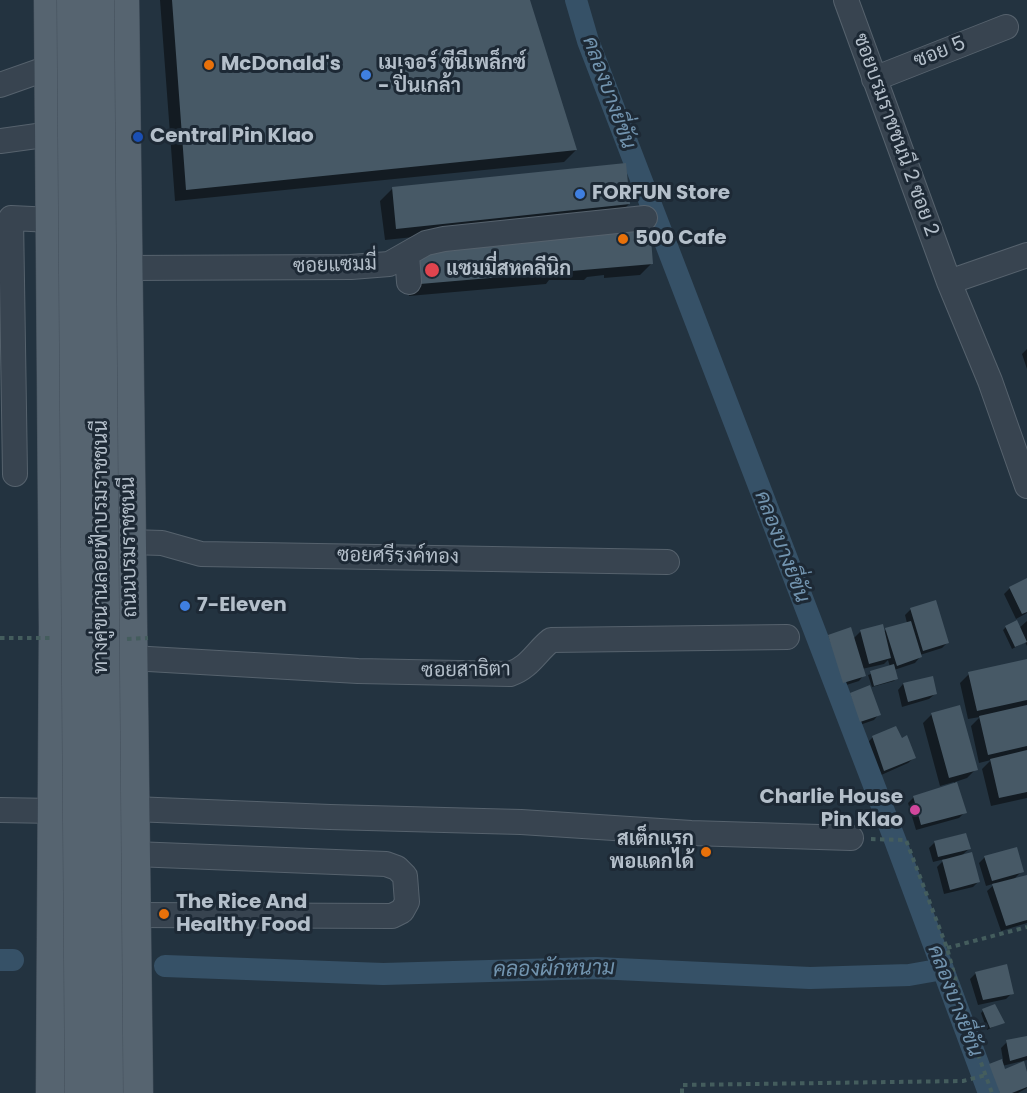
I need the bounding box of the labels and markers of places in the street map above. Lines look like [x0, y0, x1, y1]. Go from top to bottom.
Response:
place label: เมเจอร์ ซีนีเพล็กซ์ - ปิ่นเกล้า [378, 52, 526, 99]
place label: McDonald's [221, 53, 341, 77]
marker: McDonald's [202, 58, 216, 72]
marker: เมเจอร์ ซีนีเพล็กซ์ - ปิ่นเกล้า [359, 68, 373, 82]
place label: Central Pin Klao [150, 125, 314, 149]
marker: Central Pin Klao [131, 130, 145, 144]
place label: FORFUN Store [592, 182, 730, 206]
marker: FORFUN Store [573, 187, 587, 201]
place label: 500 Cafe [635, 227, 727, 251]
marker: 500 Cafe [616, 232, 630, 246]
place label: แซมมี่สหคลีนิก [446, 258, 571, 282]
marker: แซมมี่สหคลีนิก [423, 261, 441, 279]
place label: 7-Eleven [197, 594, 287, 618]
marker: 7-Eleven [178, 599, 192, 613]
place label: Charlie House Pin Klao [759, 786, 903, 833]
marker: Charlie House Pin Klao [908, 803, 922, 817]
place label: สเต็กแรก พอแดกได้ [609, 828, 694, 875]
marker: สเต็กแรก พอแดกได้ [699, 845, 713, 859]
place label: The Rice And Healthy Food [176, 891, 311, 938]
marker: The Rice And Healthy Food [157, 907, 171, 921]

